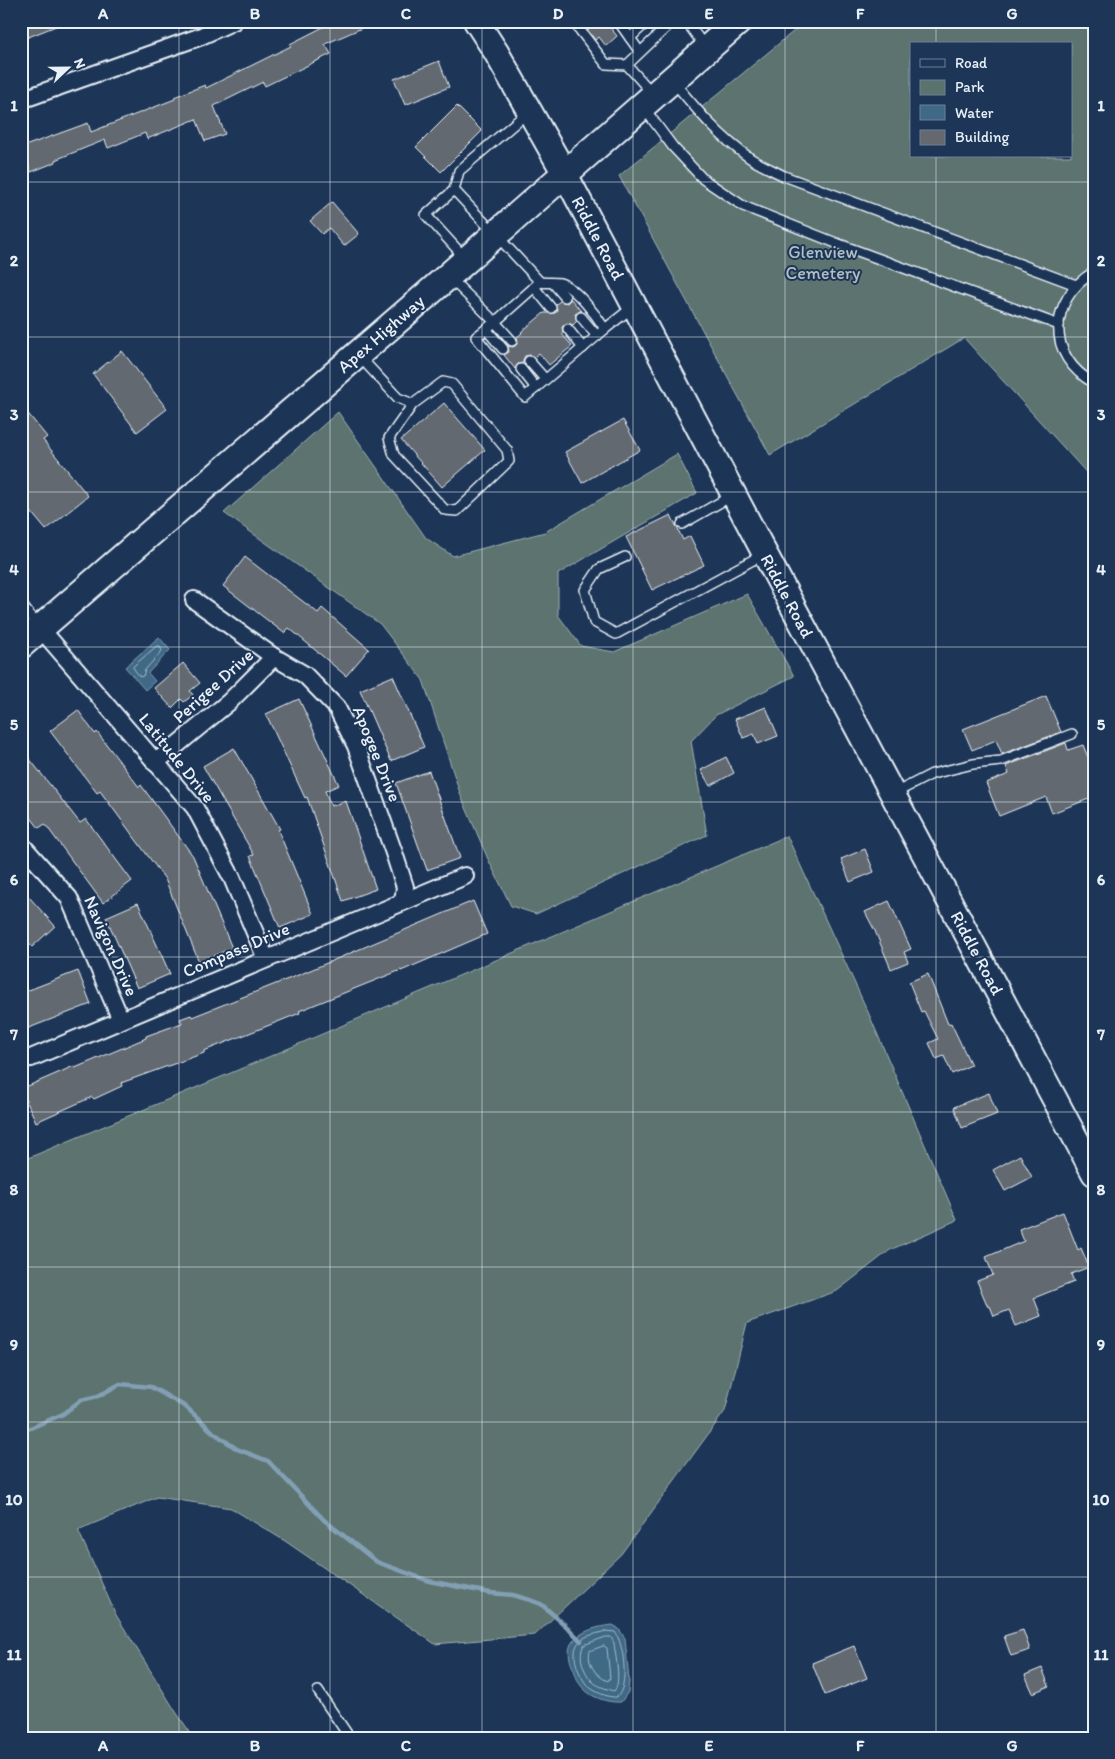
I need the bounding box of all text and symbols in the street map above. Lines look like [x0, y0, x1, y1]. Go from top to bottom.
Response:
text: A [97, 4, 109, 23]
text: B [250, 4, 261, 23]
text: C [401, 4, 412, 23]
text: D [553, 4, 564, 23]
text: E [705, 4, 714, 23]
text: F [856, 4, 865, 23]
text: G [1006, 4, 1018, 23]
north arrow [42, 42, 92, 92]
legend [910, 42, 1072, 158]
text: Road [955, 54, 988, 72]
text: N [70, 56, 89, 71]
text: Park [955, 78, 985, 96]
text: 1 [10, 96, 18, 115]
text: 1 [1097, 96, 1105, 115]
text: Water [955, 104, 994, 122]
text: Building [955, 128, 1009, 146]
street label: Riddle Road [567, 192, 629, 284]
park label: Glenview Cemetery [786, 241, 861, 284]
text: 2 [10, 251, 19, 270]
text: 2 [1097, 251, 1106, 270]
street label: Apex Highway [333, 290, 429, 378]
text: 3 [10, 405, 19, 424]
text: 3 [1097, 405, 1106, 424]
street label: Riddle Road [756, 550, 818, 642]
text: 4 [9, 560, 19, 579]
text: 4 [1096, 560, 1106, 579]
street label: Perigee Drive [168, 644, 258, 728]
street label: Apogee Drive [348, 703, 406, 805]
street label: Latitude Drive [134, 708, 220, 808]
text: 5 [10, 715, 19, 734]
text: 5 [1097, 715, 1106, 734]
text: 6 [10, 870, 19, 889]
text: 6 [1097, 870, 1106, 889]
street label: Navigon Drive [79, 892, 143, 1000]
street label: Riddle Road [946, 907, 1008, 999]
street label: Compass Drive [179, 918, 293, 982]
text: 7 [9, 1025, 18, 1044]
text: 7 [1096, 1025, 1105, 1044]
text: 8 [10, 1180, 19, 1199]
text: 8 [1097, 1180, 1106, 1199]
text: 9 [10, 1335, 18, 1354]
text: 9 [1097, 1335, 1105, 1354]
text: 10 [5, 1490, 23, 1509]
text: 10 [1092, 1490, 1110, 1509]
text: 11 [7, 1645, 22, 1664]
text: 11 [1094, 1645, 1109, 1664]
text: A [97, 1736, 109, 1755]
text: B [250, 1736, 261, 1755]
text: C [401, 1736, 412, 1755]
text: D [553, 1736, 564, 1755]
text: E [705, 1736, 714, 1755]
text: F [856, 1736, 865, 1755]
text: G [1006, 1736, 1018, 1755]

